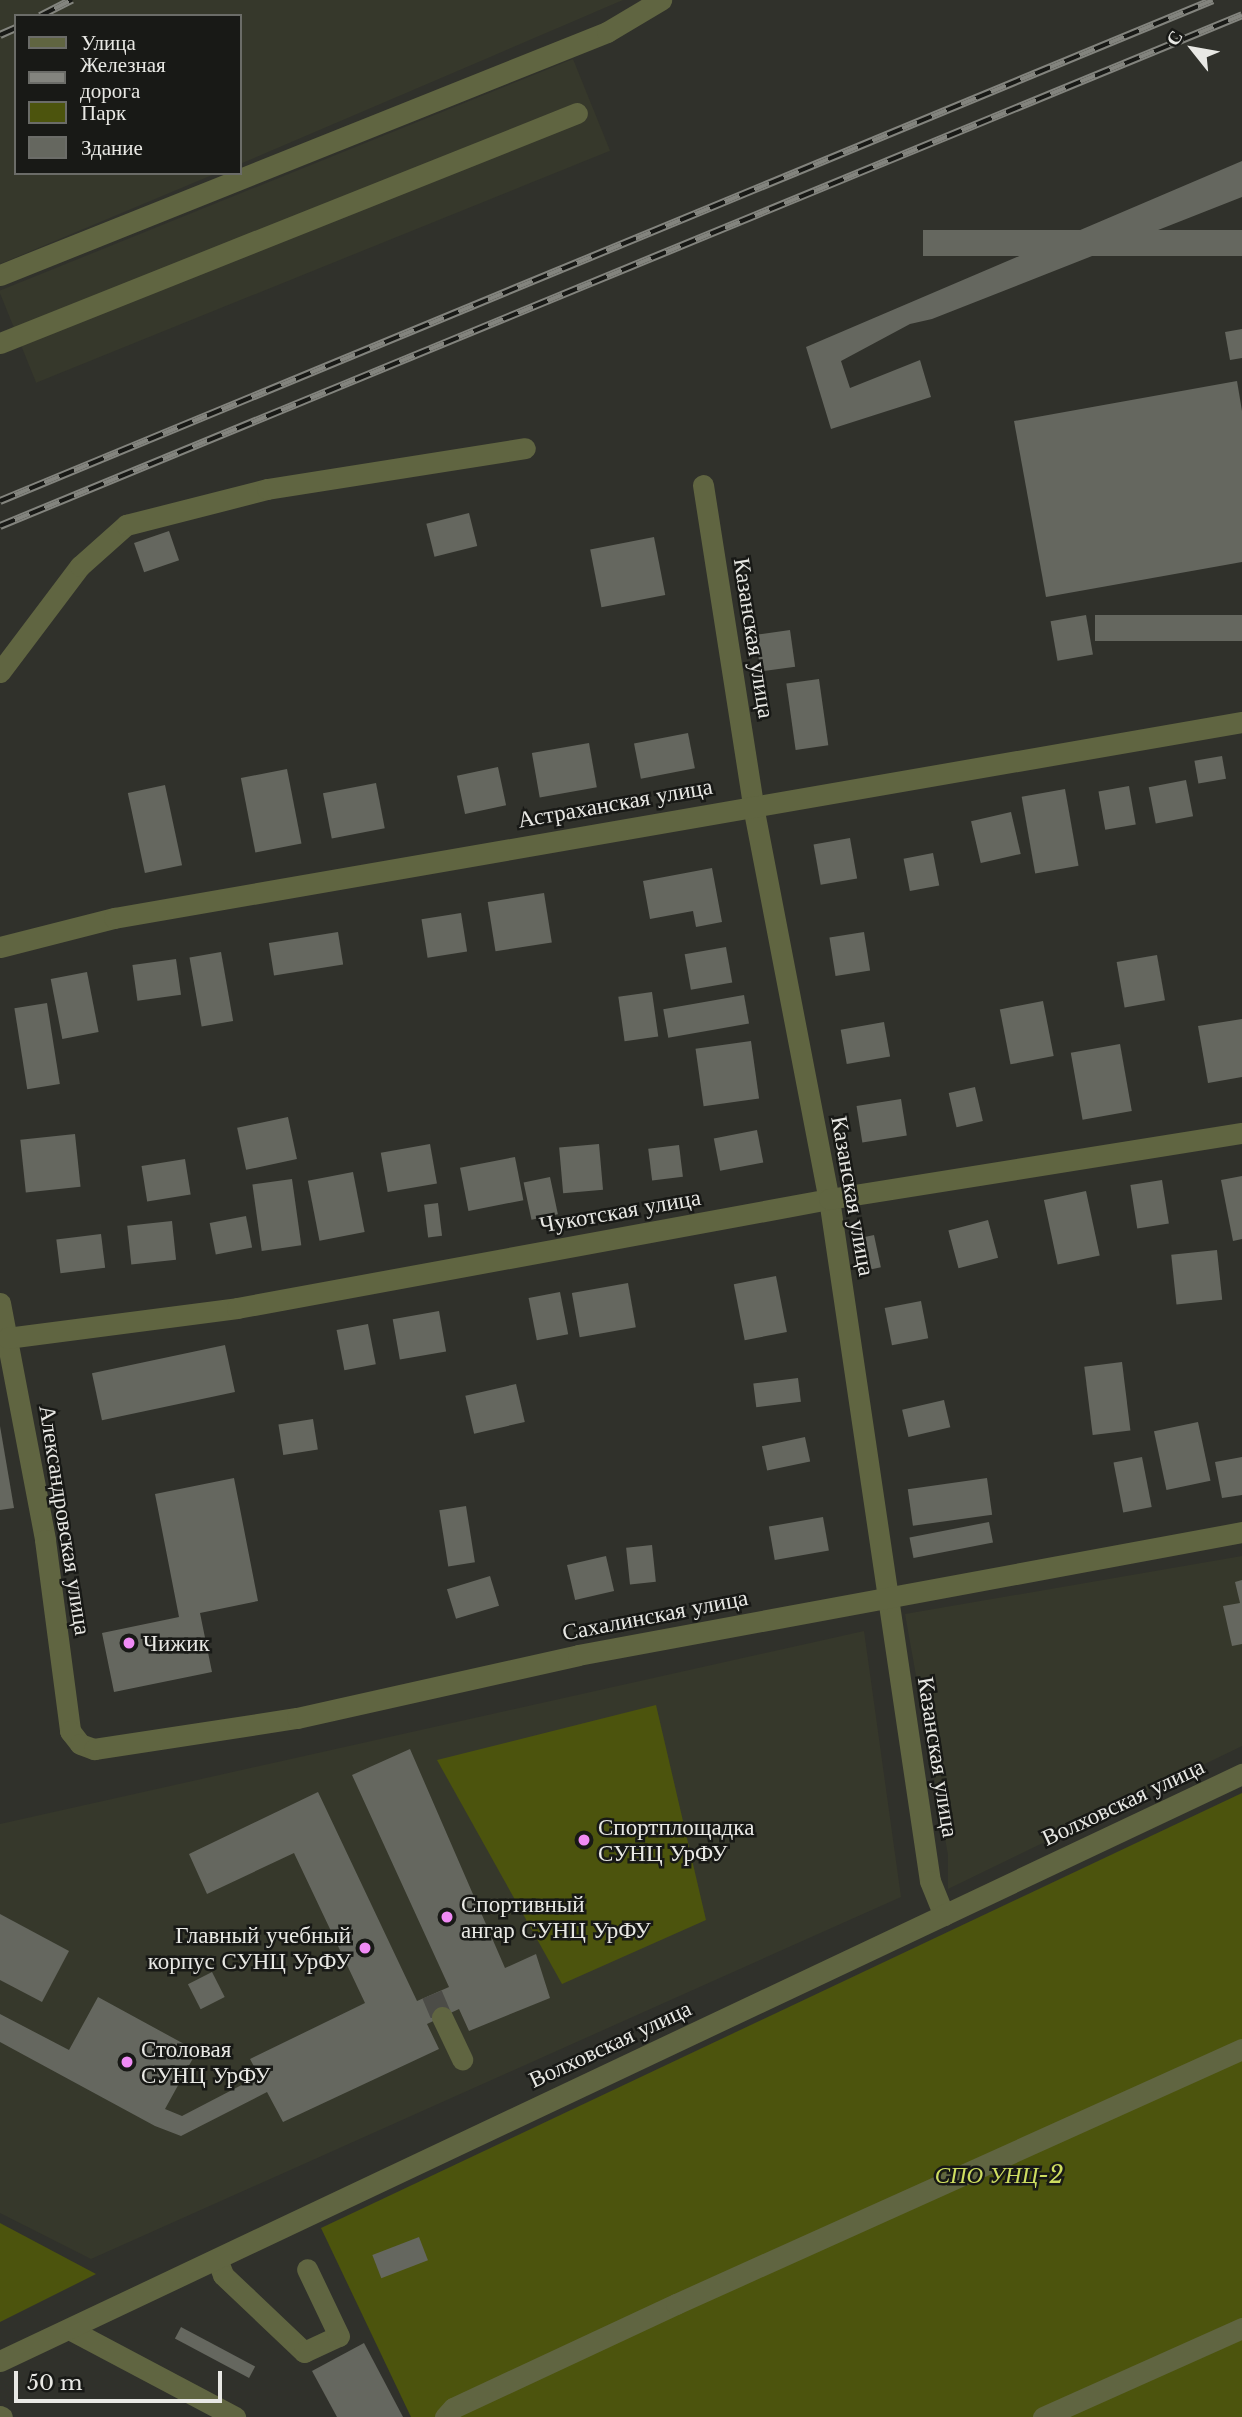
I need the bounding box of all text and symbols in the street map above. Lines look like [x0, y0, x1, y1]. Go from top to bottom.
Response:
legend [14, 14, 242, 175]
north arrow [1158, 14, 1228, 84]
text: С [1161, 26, 1188, 50]
text: Улица [81, 30, 136, 56]
text: Железная дорога [80, 52, 166, 104]
text: Парк [81, 100, 126, 126]
text: Здание [81, 135, 143, 161]
street label: Казанская улица [728, 556, 780, 720]
street label: Астраханская улица [515, 772, 715, 834]
street label: Казанская улица [825, 1114, 881, 1278]
street label: Чукотская улица [537, 1183, 703, 1239]
street label: Александровская улица [33, 1403, 97, 1637]
street label: Сахалинская улица [560, 1583, 750, 1647]
place label: Чижик [143, 1629, 210, 1657]
marker: Чижик [121, 1635, 137, 1651]
street label: Казанская улица [912, 1675, 964, 1839]
street label: Волховская улица [1037, 1752, 1209, 1852]
place label: Спортплощадка СУНЦ УрФУ [598, 1813, 754, 1867]
marker: Спортплощадка СУНЦ УрФУ [576, 1832, 592, 1848]
place label: Спортивный ангар СУНЦ УрФУ [461, 1890, 651, 1944]
marker: Спортивный ангар СУНЦ УрФУ [439, 1909, 455, 1925]
place label: Главный учебный корпус СУНЦ УрФУ [148, 1921, 351, 1975]
marker: Главный учебный корпус СУНЦ УрФУ [357, 1940, 373, 1956]
street label: Волховская улица [524, 1994, 696, 2094]
place label: Столовая СУНЦ УрФУ [141, 2035, 271, 2089]
marker: Столовая СУНЦ УрФУ [119, 2054, 135, 2070]
park label: СПО УНЦ-2 [935, 2161, 1063, 2189]
scale bar [18, 2358, 226, 2402]
text: 50 m [27, 2370, 82, 2396]

